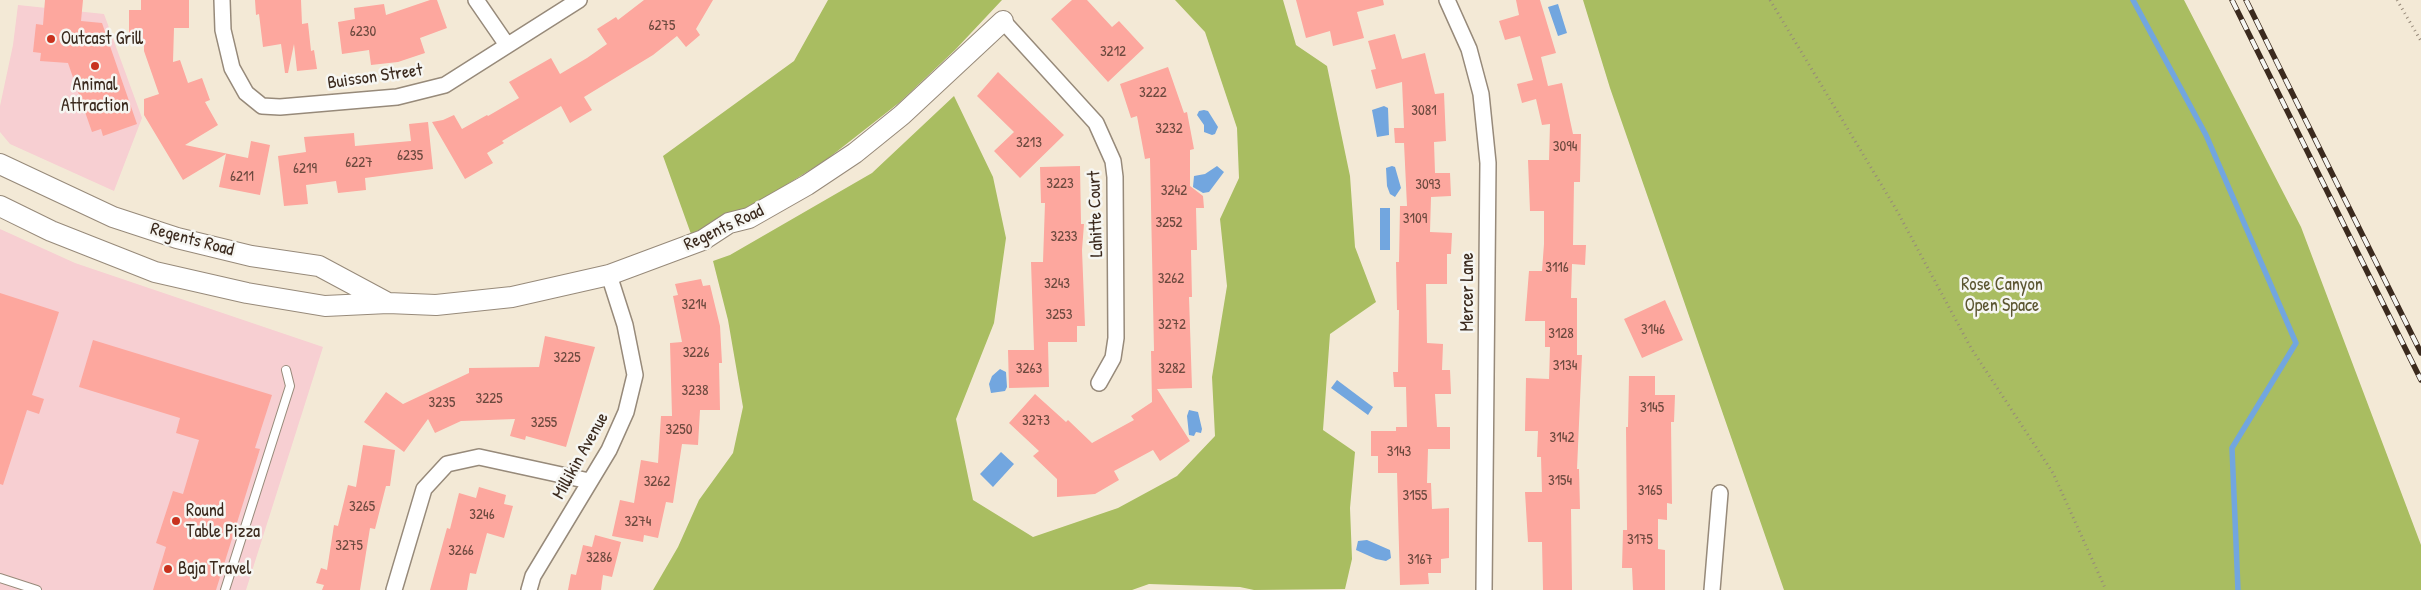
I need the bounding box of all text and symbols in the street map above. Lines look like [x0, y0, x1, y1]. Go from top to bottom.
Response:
house number: 6275 [649, 17, 675, 35]
house number: 6230 [350, 23, 376, 41]
place label: Outcast Grill [61, 28, 143, 50]
marker: Outcast Grill [45, 33, 57, 45]
house number: 3212 [1100, 43, 1126, 61]
marker: Animal Attraction [89, 60, 101, 72]
street label: Buisson Street [326, 60, 424, 94]
place label: Animal Attraction [61, 74, 129, 116]
house number: 3222 [1139, 84, 1167, 102]
house number: 3081 [1411, 102, 1437, 120]
house number: 3232 [1155, 120, 1183, 138]
house number: 3213 [1016, 134, 1042, 152]
house number: 3094 [1553, 138, 1577, 156]
house number: 6235 [397, 147, 423, 165]
house number: 6227 [345, 154, 373, 172]
house number: 6219 [293, 160, 317, 178]
house number: 6211 [230, 168, 254, 186]
street label: Lahitte Court [1084, 170, 1108, 258]
house number: 3223 [1046, 175, 1074, 193]
house number: 3093 [1415, 176, 1441, 194]
house number: 3242 [1161, 182, 1187, 200]
street label: Regents Road [681, 200, 767, 256]
house number: 3109 [1403, 210, 1427, 228]
house number: 3252 [1155, 214, 1183, 232]
street label: Regents Road [148, 219, 236, 261]
house number: 3233 [1050, 228, 1078, 246]
street label: Mercer Lane [1457, 252, 1479, 332]
house number: 3116 [1545, 259, 1569, 277]
house number: 3262 [1158, 270, 1184, 288]
park label: Rose Canyon Open Space [1961, 274, 2043, 316]
house number: 3243 [1044, 275, 1070, 293]
house number: 3214 [682, 296, 706, 314]
house number: 3253 [1046, 306, 1072, 324]
house number: 3272 [1158, 316, 1186, 334]
house number: 3146 [1641, 321, 1665, 339]
house number: 3128 [1548, 325, 1574, 343]
house number: 3226 [683, 344, 709, 362]
house number: 3225 [553, 349, 581, 367]
house number: 3134 [1553, 357, 1577, 375]
house number: 3263 [1016, 360, 1042, 378]
house number: 3282 [1158, 360, 1186, 378]
house number: 3238 [682, 382, 708, 400]
house number: 3225 [475, 390, 503, 408]
house number: 3235 [429, 394, 455, 412]
house number: 3145 [1640, 399, 1664, 417]
street label: Millikin Avenue [548, 409, 614, 503]
house number: 3273 [1022, 412, 1050, 430]
house number: 3255 [531, 414, 557, 432]
house number: 3250 [666, 421, 692, 439]
house number: 3142 [1550, 429, 1574, 447]
house number: 3143 [1387, 443, 1411, 461]
house number: 3154 [1548, 472, 1572, 490]
house number: 3262 [644, 473, 670, 491]
house number: 3165 [1638, 482, 1662, 500]
house number: 3155 [1403, 487, 1427, 505]
house number: 3265 [349, 498, 375, 516]
place label: Round Table Pizza [186, 500, 260, 542]
house number: 3246 [469, 506, 495, 524]
house number: 3274 [625, 513, 651, 531]
marker: Round Table Pizza [170, 515, 182, 527]
house number: 3175 [1627, 531, 1653, 549]
house number: 3275 [335, 537, 363, 555]
house number: 3266 [448, 542, 474, 560]
house number: 3286 [586, 549, 612, 567]
house number: 3167 [1407, 551, 1433, 569]
place label: Baja Travel [178, 558, 251, 580]
marker: Baja Travel [162, 563, 174, 575]

